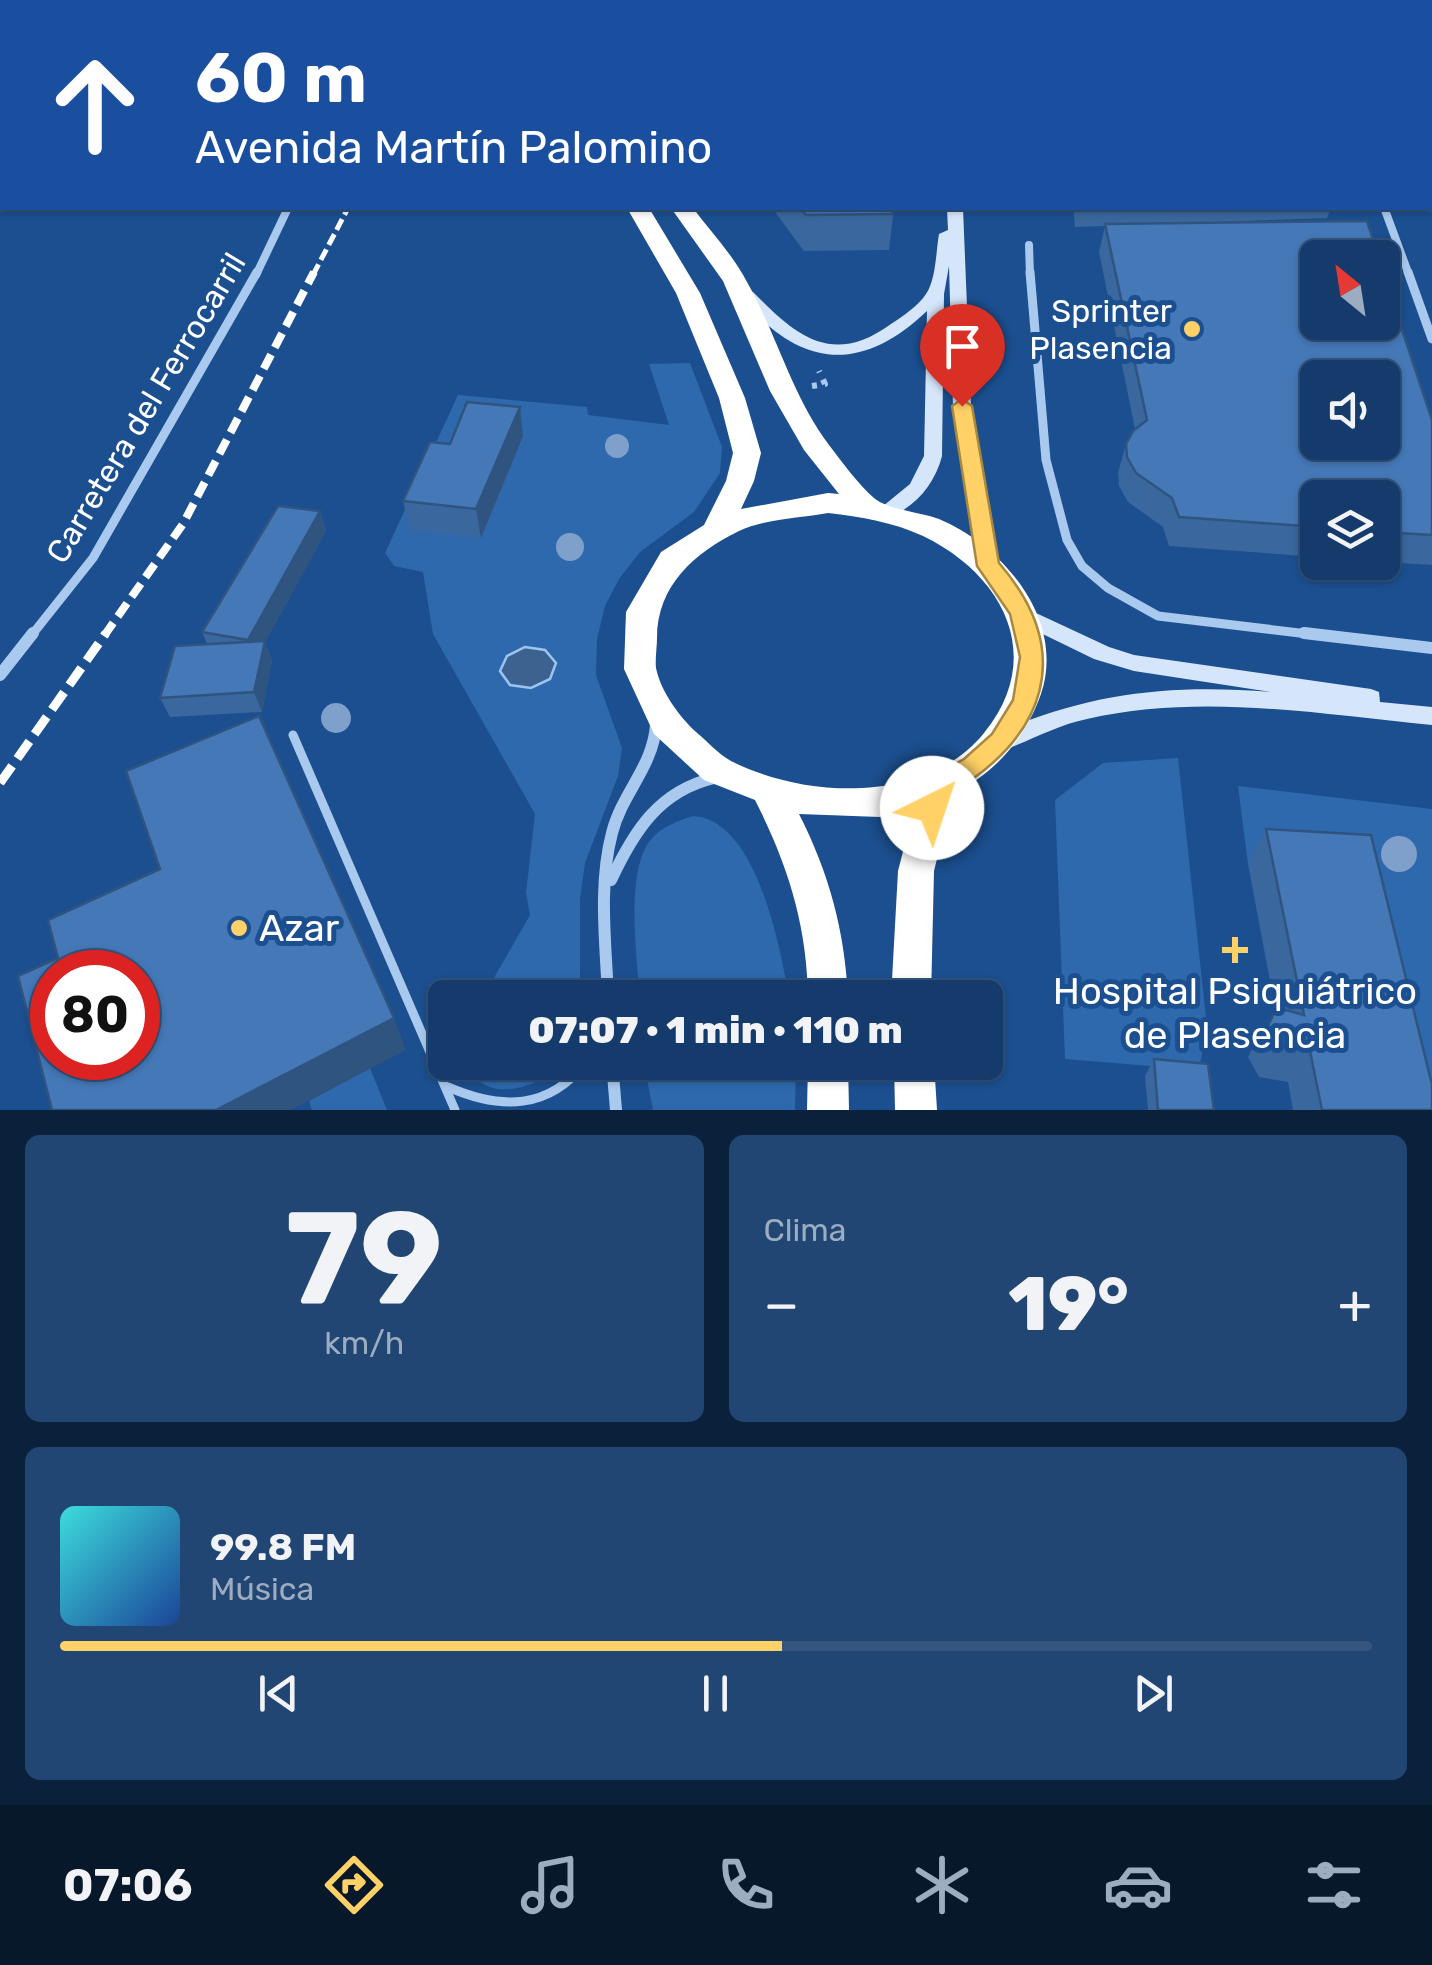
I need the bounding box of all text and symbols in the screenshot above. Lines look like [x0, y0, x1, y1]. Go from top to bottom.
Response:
text: 60 m [195, 37, 367, 120]
icon: ahead [30, 40, 160, 170]
text: Avenida Martín Palomino [195, 121, 712, 174]
north arrow [1300, 240, 1400, 340]
map controls [1300, 240, 1400, 580]
street label: Carretera del Ferrocarril [38, 246, 254, 570]
place label: Sprinter Plasencia [1029, 292, 1172, 367]
pin [920, 304, 1005, 407]
marker: Sprinter Plasencia [1181, 318, 1203, 340]
icon: arrive [935, 319, 990, 374]
button: sound [1300, 360, 1400, 460]
button: layers [1300, 480, 1400, 580]
position arrow [880, 756, 984, 860]
place label: Azar [259, 905, 340, 951]
marker: Azar [228, 917, 250, 939]
marker: Hospital Psiquiátrico de Plasencia [1222, 937, 1248, 963]
speed limit sign: 80 [30, 950, 160, 1080]
place label: Hospital Psiquiátrico de Plasencia [1053, 968, 1417, 1058]
text: 07:07 · 1 min · 110 m [528, 1007, 903, 1053]
text: 79 [285, 1181, 443, 1336]
text: Clima [764, 1211, 846, 1249]
text: 19° [1008, 1260, 1129, 1349]
text: − [764, 1272, 799, 1337]
text: + [1338, 1272, 1372, 1337]
text: km/h [324, 1324, 404, 1362]
text: 99.8 FM [210, 1524, 356, 1570]
text: Música [210, 1570, 314, 1608]
icon: previous [251, 1666, 306, 1721]
icon: pause [688, 1666, 743, 1721]
icon: next [1126, 1666, 1181, 1721]
icon: directions [319, 1850, 389, 1920]
icon: music [515, 1850, 585, 1920]
icon: phone [711, 1850, 781, 1920]
icon: climate [907, 1850, 977, 1920]
icon: car [1103, 1850, 1173, 1920]
icon: filters [1299, 1850, 1369, 1920]
text: 07:06 [63, 1859, 192, 1912]

